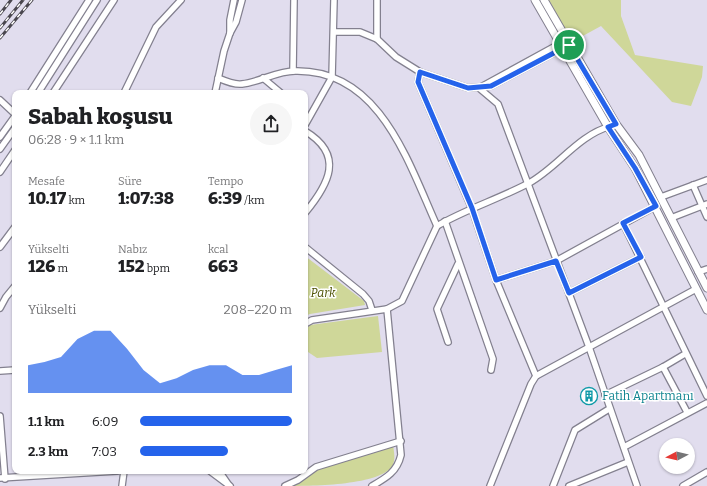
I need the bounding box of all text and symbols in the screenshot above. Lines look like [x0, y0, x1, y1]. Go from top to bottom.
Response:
pin [552, 28, 586, 62]
icon: arrive [558, 34, 580, 56]
text: Sabah koşusu [28, 103, 173, 130]
button: share [250, 103, 292, 145]
text: 06:28 · 9 × 1.1 km [28, 132, 124, 147]
text: Mesafe [28, 175, 65, 188]
text: Süre [118, 175, 142, 188]
text: Tempo [208, 175, 243, 188]
text: 10.17 [28, 188, 66, 209]
text: 1:07:38 [118, 188, 174, 209]
text: 6:39 [208, 188, 242, 209]
text: km [66, 194, 85, 207]
text: /km [242, 194, 265, 207]
text: Yükselti [28, 243, 69, 256]
text: Nabız [118, 243, 147, 256]
text: kcal [208, 243, 228, 256]
text: 126 [28, 256, 55, 277]
text: 152 [118, 256, 144, 277]
text: 663 [208, 256, 238, 277]
text: m [55, 262, 68, 275]
text: bpm [144, 262, 170, 275]
park label: Park [310, 286, 336, 300]
text: Yükselti [28, 302, 76, 317]
text: 208–220 m [223, 302, 292, 317]
building icon: Fatih Apartmanı [579, 386, 599, 406]
place label: Fatih Apartmanı [602, 389, 694, 403]
text: 1.1 km [28, 414, 64, 429]
text: 6:09 [92, 414, 118, 429]
north arrow [659, 438, 695, 474]
map controls [659, 438, 695, 474]
text: 2.3 km [28, 444, 68, 459]
text: 7:03 [92, 444, 117, 459]

